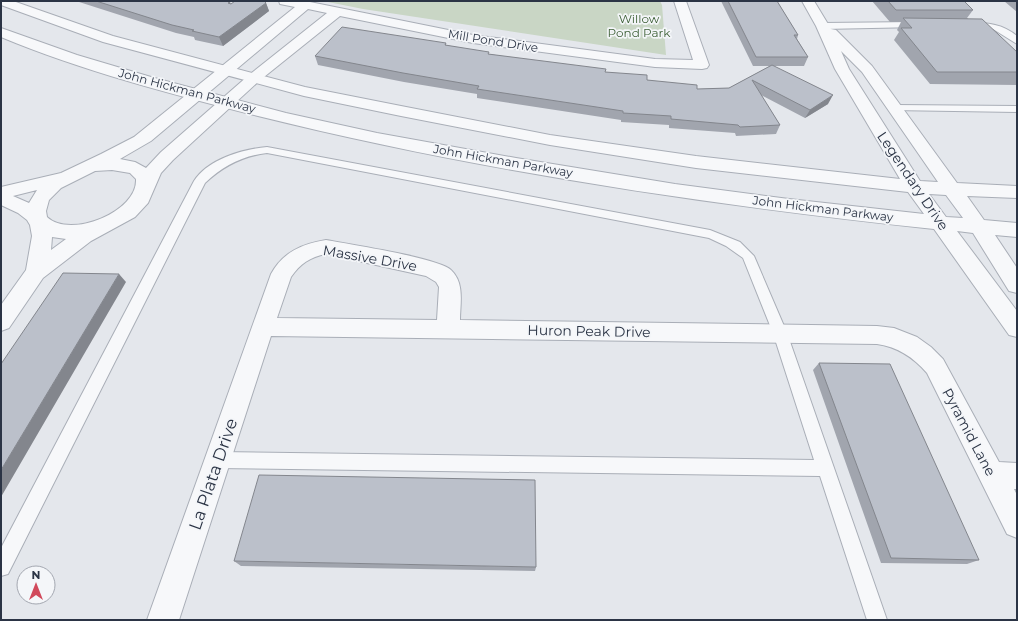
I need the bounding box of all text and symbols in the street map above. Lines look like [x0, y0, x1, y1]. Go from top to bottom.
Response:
park label: Willow Pond Park [608, 11, 671, 40]
street label: Mill Pond Drive [447, 26, 539, 55]
street label: John Hickman Parkway [116, 65, 258, 116]
street label: Legendary Drive [873, 128, 953, 234]
street label: John Hickman Parkway [431, 141, 575, 180]
street label: John Hickman Parkway [751, 192, 895, 225]
street label: Massive Drive [322, 241, 418, 275]
street label: Huron Peak Drive [527, 321, 651, 341]
street label: Pyramid Lane [938, 385, 1000, 479]
street label: La Plata Drive [185, 415, 241, 533]
north arrow [16, 565, 56, 605]
text: N [32, 568, 40, 582]

